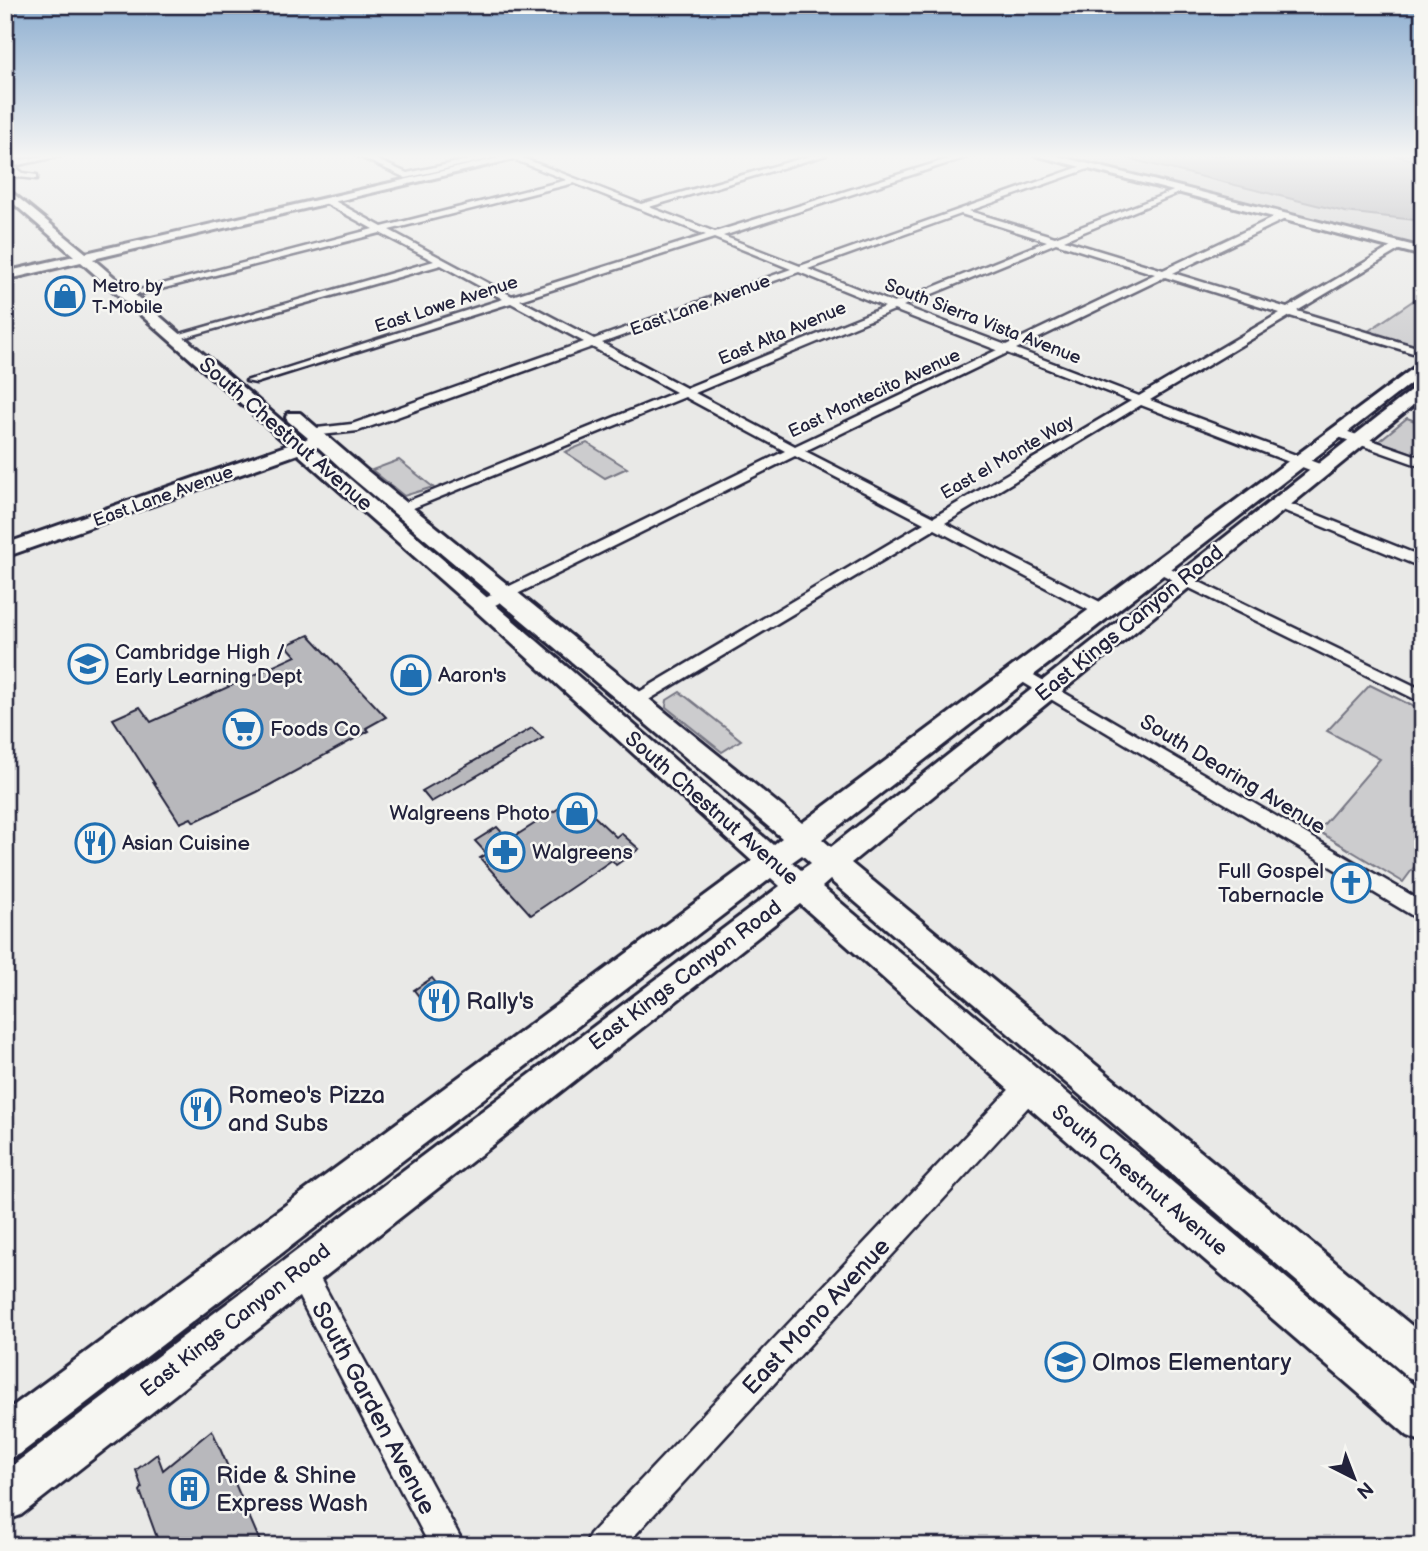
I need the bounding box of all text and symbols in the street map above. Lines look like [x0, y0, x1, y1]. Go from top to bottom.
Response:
street label: East Lane Avenue [627, 270, 773, 341]
street label: East Lowe Avenue [372, 271, 521, 338]
street label: South Sierra Vista Avenue [882, 274, 1084, 369]
shop icon: Metro by T-Mobile [44, 275, 86, 317]
place label: Metro by T-Mobile [92, 276, 164, 318]
street label: East Alta Avenue [715, 297, 850, 370]
street label: East Montecito Avenue [785, 344, 964, 443]
street label: South Chestnut Avenue [194, 352, 378, 517]
street label: East el Monte Way [937, 410, 1078, 504]
street label: East Lane Avenue [90, 461, 236, 532]
street label: East Kings Canyon Road [1030, 540, 1228, 707]
place label: Cambridge High / Early Learning Dept [115, 640, 303, 689]
school or university icon: Cambridge High / Early Learning Dept [67, 643, 109, 685]
shop icon: Aaron's [390, 654, 432, 696]
place label: Aaron's [438, 663, 507, 688]
supermarket icon: Foods Co [222, 708, 264, 750]
street label: South Dearing Avenue [1136, 709, 1330, 840]
place label: Foods Co [270, 717, 361, 742]
street label: South Chestnut Avenue [620, 726, 804, 891]
shop icon: Walgreens Photo [556, 792, 598, 834]
place label: Walgreens Photo [389, 801, 550, 826]
restaurant icon: Asian Cuisine [74, 822, 116, 864]
place label: Asian Cuisine [122, 831, 250, 856]
pharmacy icon: Walgreens [484, 831, 526, 873]
place label: Walgreens [532, 840, 633, 865]
place label: Full Gospel Tabernacle [1218, 859, 1324, 908]
church icon: Full Gospel Tabernacle [1330, 862, 1372, 904]
street label: East Kings Canyon Road [584, 895, 786, 1056]
restaurant icon: Rally's [418, 980, 460, 1022]
place label: Rally's [466, 987, 534, 1016]
place label: Romeo's Pizza and Subs [228, 1081, 385, 1138]
restaurant icon: Romeo's Pizza and Subs [180, 1088, 222, 1130]
street label: South Chestnut Avenue [1047, 1100, 1233, 1261]
street label: East Mono Avenue [736, 1232, 896, 1401]
street label: East Kings Canyon Road [135, 1238, 335, 1402]
street label: South Garden Avenue [305, 1297, 442, 1520]
school or university icon: Olmos Elementary [1044, 1341, 1086, 1383]
place label: Olmos Elementary [1092, 1348, 1291, 1377]
north arrow [1320, 1442, 1390, 1512]
place label: Ride & Shine Express Wash [216, 1461, 368, 1518]
building icon: Ride & Shine Express Wash [168, 1468, 210, 1510]
text: N [1351, 1476, 1377, 1503]

